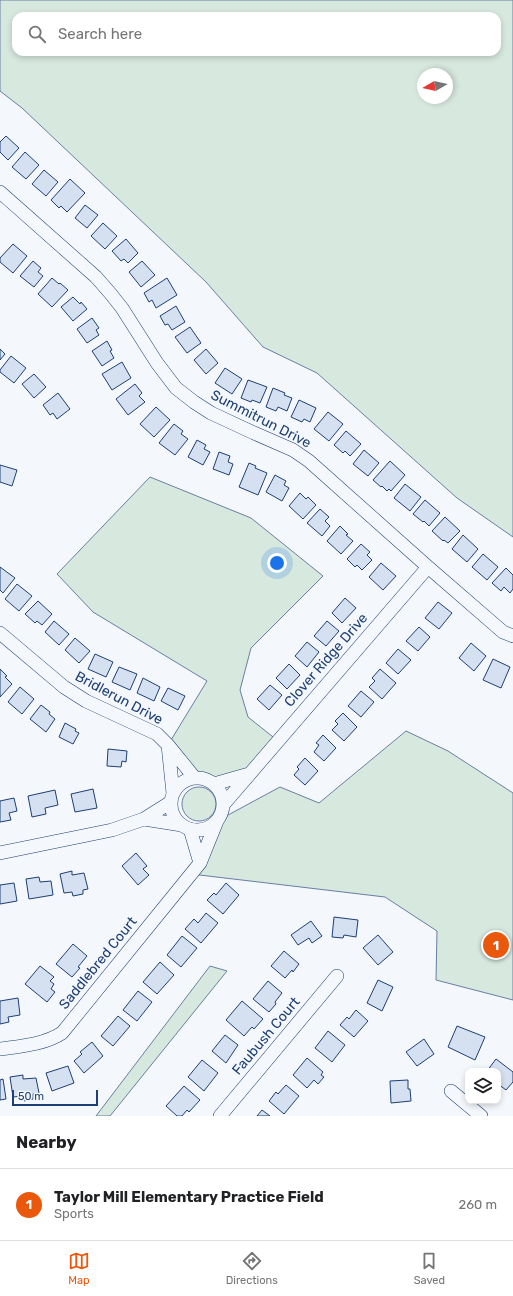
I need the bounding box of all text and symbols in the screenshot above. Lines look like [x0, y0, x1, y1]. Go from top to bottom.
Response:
search box [12, 12, 501, 56]
icon: search [26, 23, 48, 45]
text: Search here [58, 25, 142, 43]
north arrow [417, 68, 453, 104]
street label: Summitrun Drive [208, 386, 314, 452]
your location [267, 553, 287, 573]
street label: Clover Ridge Drive [281, 610, 371, 710]
street label: Bridlerun Drive [72, 668, 166, 728]
street label: Saddlebred Court [56, 913, 141, 1013]
pin: 1 [483, 930, 509, 960]
street label: Faubush Court [229, 993, 304, 1078]
map controls [465, 1068, 501, 1104]
button: layers [465, 1068, 501, 1104]
scale bar [12, 1088, 98, 1107]
text: 50 m [18, 1090, 44, 1103]
text: Nearby [16, 1132, 77, 1152]
text: Taylor Mill Elementary Practice Field [54, 1188, 324, 1206]
text: 1 [26, 1197, 32, 1212]
text: 260 m [459, 1197, 497, 1212]
text: Sports [54, 1206, 94, 1221]
tab: Map [68, 1250, 90, 1287]
tab: Directions [226, 1250, 278, 1287]
tab: Saved [414, 1250, 445, 1287]

